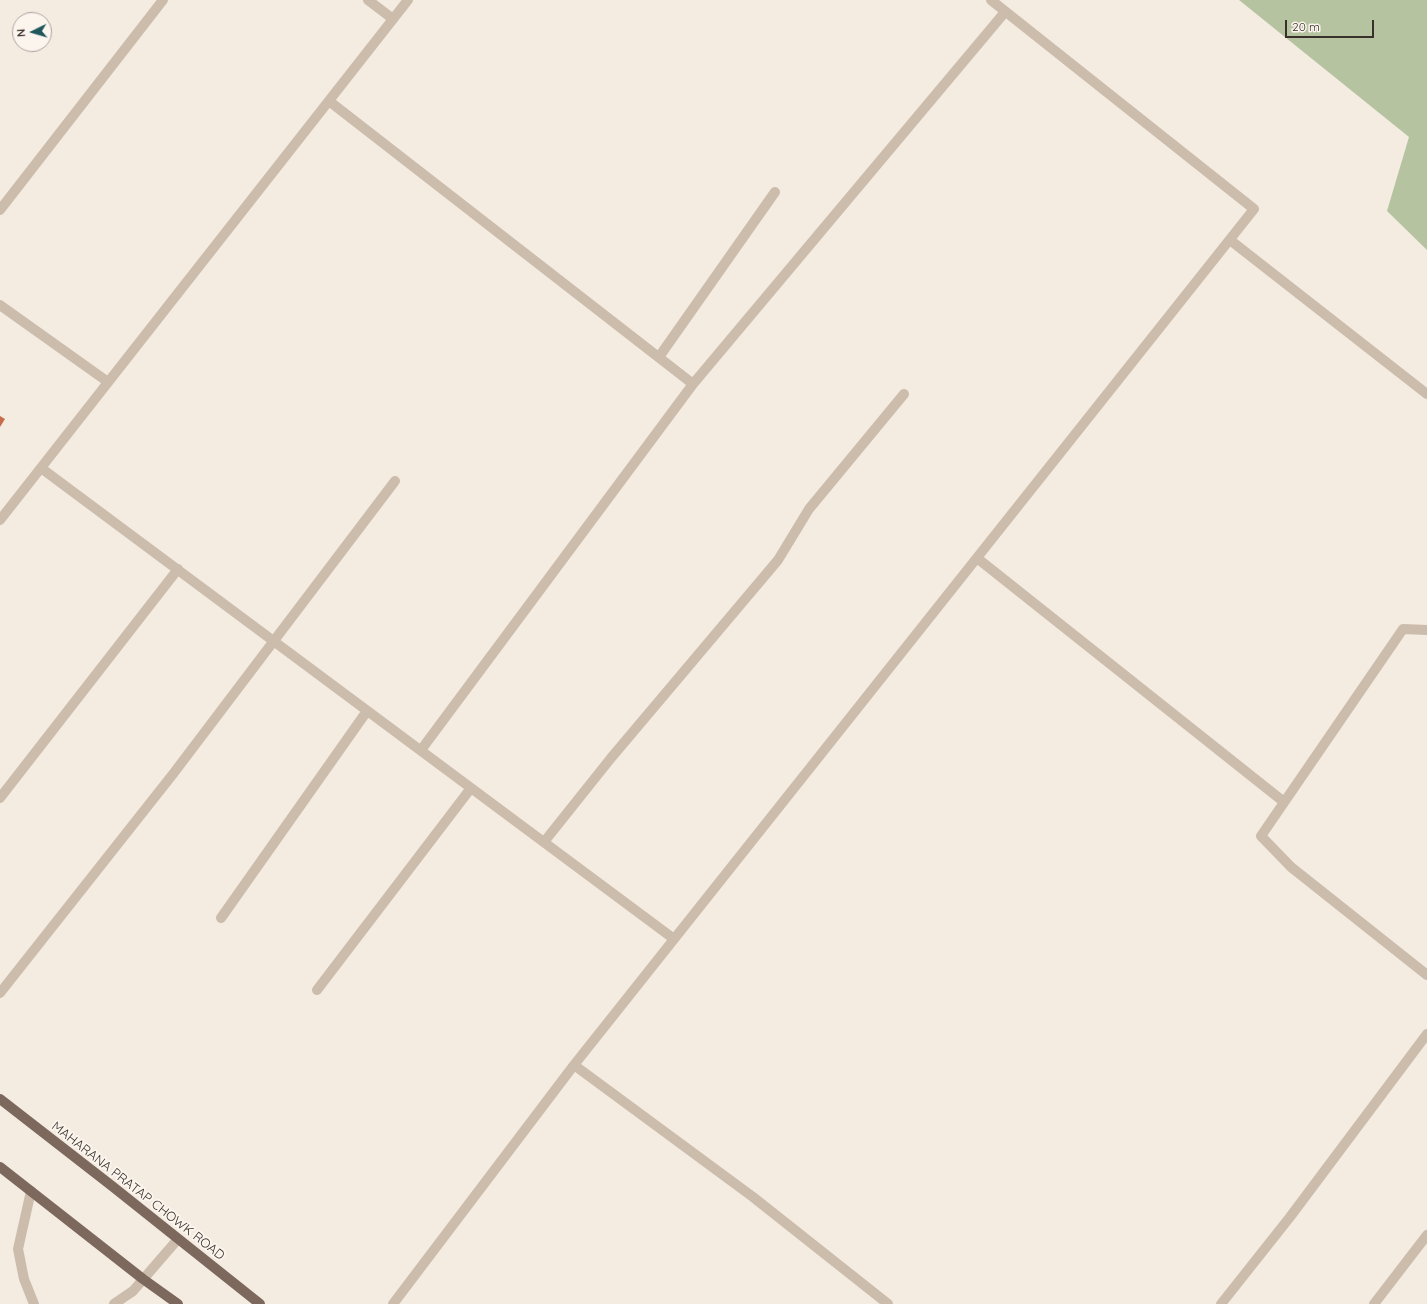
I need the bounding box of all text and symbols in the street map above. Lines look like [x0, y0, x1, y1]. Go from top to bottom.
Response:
north arrow [12, 12, 52, 52]
scale bar [1287, 12, 1376, 38]
text: 20 m [1292, 19, 1320, 34]
text: N [14, 28, 28, 38]
street label: MAHARANA PRATAP CHOWK ROAD [48, 1119, 228, 1263]

